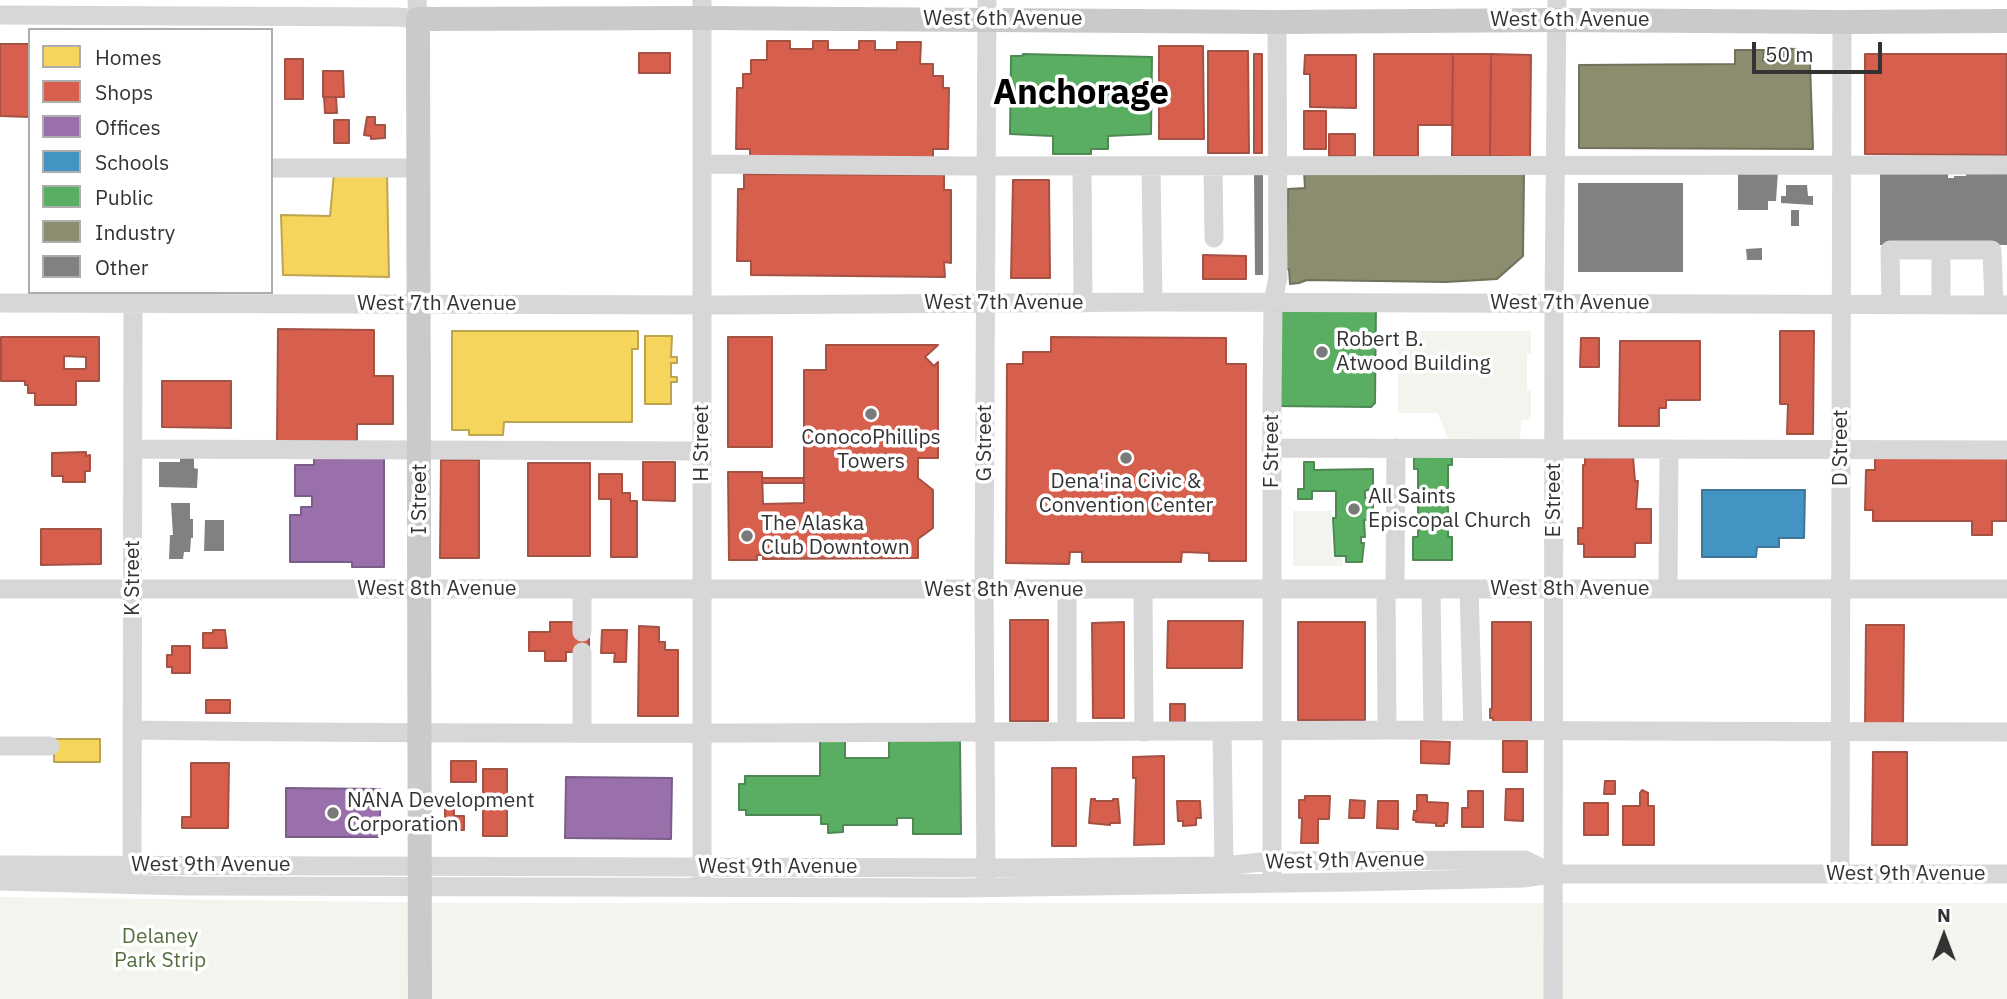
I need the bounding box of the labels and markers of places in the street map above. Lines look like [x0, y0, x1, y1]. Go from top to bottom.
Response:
place label: Robert B. Atwood Building [1336, 327, 1490, 377]
marker: Robert B. Atwood Building [1314, 344, 1330, 360]
marker: ConocoPhillips Towers [863, 406, 879, 422]
place label: ConocoPhillips Towers [801, 425, 941, 475]
marker: Dena'ina Civic & Convention Center [1118, 450, 1134, 466]
place label: Dena'ina Civic & Convention Center [1039, 469, 1213, 519]
place label: All Saints Episcopal Church [1368, 484, 1531, 534]
marker: All Saints Episcopal Church [1346, 501, 1362, 517]
place label: The Alaska Club Downtown [761, 511, 910, 561]
marker: The Alaska Club Downtown [739, 528, 755, 544]
place label: NANA Development Corporation [347, 788, 535, 838]
marker: NANA Development Corporation [325, 805, 341, 821]

